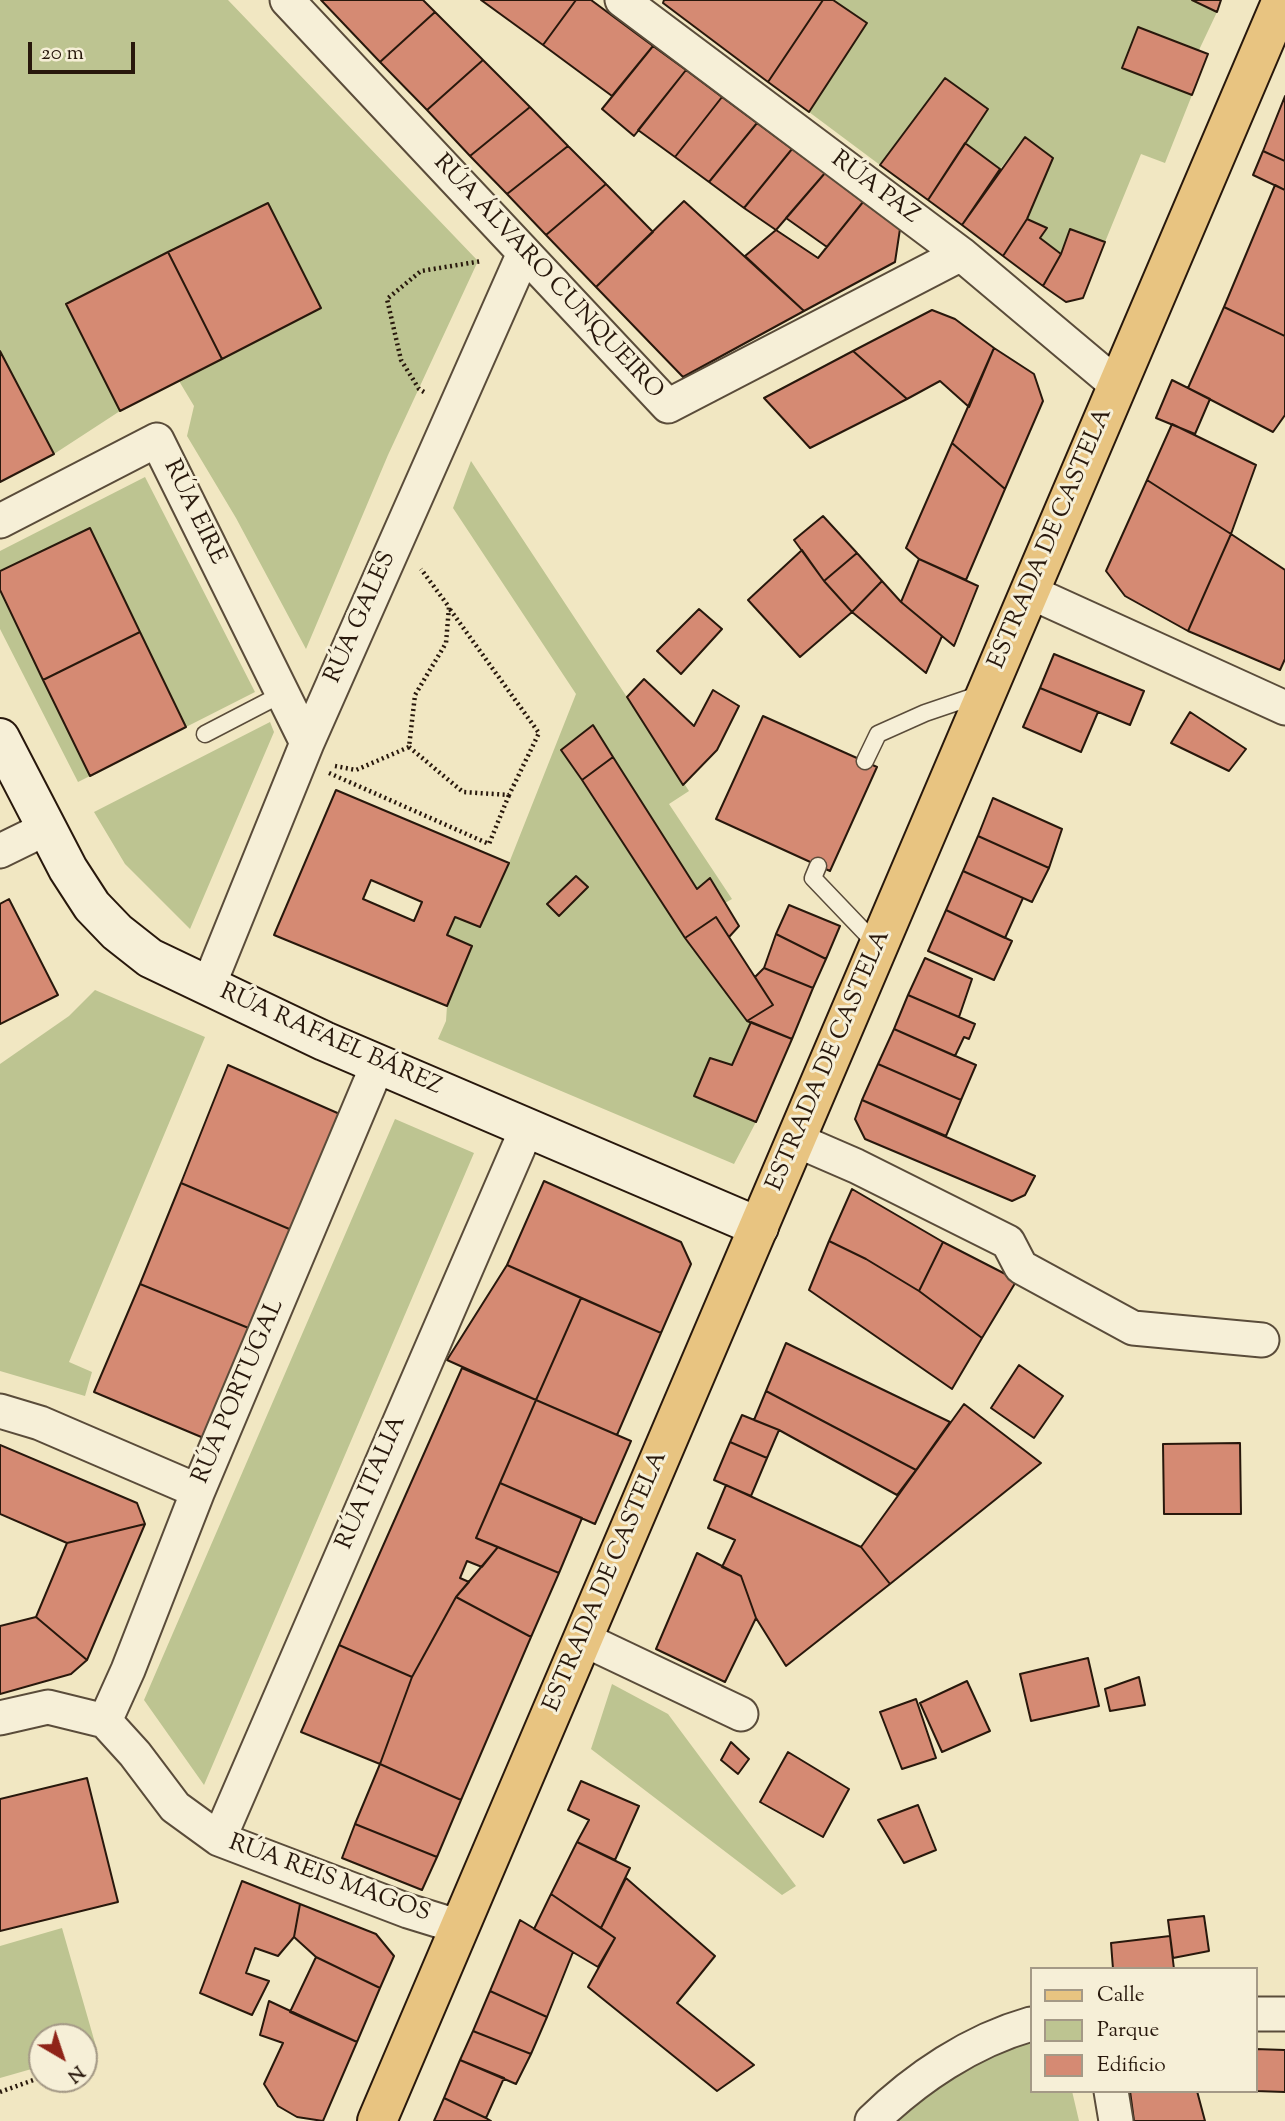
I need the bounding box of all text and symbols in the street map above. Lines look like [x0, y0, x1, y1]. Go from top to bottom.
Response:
scale bar [32, 28, 138, 72]
text: 20 m [41, 39, 84, 69]
street label: RÚA PAZ [824, 147, 924, 231]
street label: RÚA ÁLVARO CUNQUEIRO [426, 150, 668, 406]
street label: ESTRADA DE CASTELA [984, 404, 1120, 674]
street label: RÚA EIRE [155, 456, 231, 570]
street label: RÚA GALES [320, 548, 404, 688]
street label: ESTRADA DE CASTELA [762, 926, 898, 1196]
street label: RÚA RAFAEL BÁREZ [215, 979, 445, 1103]
street label: RÚA PORTUGAL [188, 1295, 292, 1489]
street label: RÚA ITALIA [332, 1412, 414, 1554]
street label: ESTRADA DE CASTELA [539, 1447, 675, 1717]
street label: RÚA REIS MAGOS [224, 1830, 434, 1930]
legend [1030, 1967, 1257, 2093]
text: Calle [1097, 1981, 1145, 2011]
text: Parque [1097, 2016, 1159, 2046]
north arrow [28, 2023, 98, 2093]
text: Edificio [1097, 2051, 1166, 2081]
text: N [61, 2058, 90, 2088]

